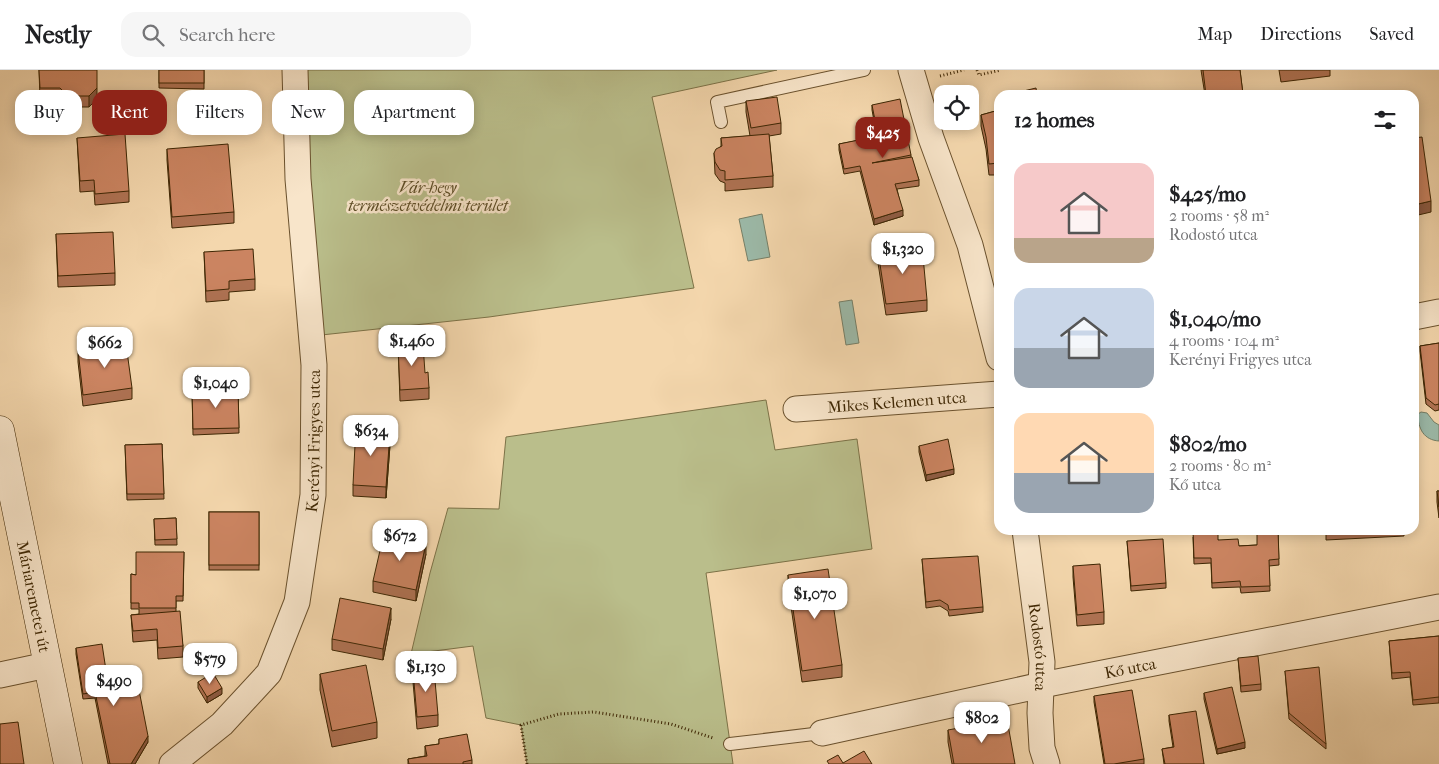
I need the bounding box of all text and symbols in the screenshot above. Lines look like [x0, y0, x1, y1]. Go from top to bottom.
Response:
search box [121, 12, 471, 57]
text: Nestly [25, 21, 91, 49]
icon: search [139, 21, 167, 49]
text: Search here [179, 24, 275, 46]
text: Map [1198, 24, 1232, 45]
text: Directions [1260, 24, 1341, 45]
text: Saved [1369, 24, 1414, 45]
map controls [934, 85, 979, 130]
button: locate [934, 85, 979, 130]
chip: Buy [15, 90, 82, 135]
chip: Rent [92, 90, 167, 135]
chip: Filters [177, 90, 262, 135]
chip: New [272, 90, 344, 135]
chip: Apartment [354, 90, 474, 135]
icon: filters [1371, 106, 1399, 134]
text: 12 homes [1014, 108, 1095, 132]
pin: $425 [853, 116, 913, 159]
text: $425 [866, 123, 900, 142]
park label: Vár-hegy természetvédelmi terület [348, 178, 509, 215]
text: $425/mo [1169, 182, 1246, 206]
icon: home [1054, 183, 1114, 243]
text: 2 rooms · 58 m² [1169, 206, 1269, 225]
text: Rodostó utca [1169, 225, 1258, 244]
pin: $1,320 [862, 232, 944, 275]
text: $1,320 [882, 239, 924, 258]
text: $1,040/mo [1169, 307, 1261, 331]
icon: home [1054, 308, 1114, 368]
pin: $1,460 [371, 324, 453, 367]
pin: $662 [75, 326, 135, 369]
text: $1,460 [389, 331, 435, 350]
text: 4 rooms · 104 m² [1169, 331, 1279, 350]
text: $662 [88, 333, 122, 352]
text: Kerényi Frigyes utca [1169, 350, 1312, 369]
pin: $1,040 [175, 366, 257, 409]
street label: Kerényi Frigyes utca [302, 369, 324, 514]
text: $1,040 [194, 373, 238, 392]
street label: Mikes Kelemen utca [827, 387, 967, 417]
pin: $634 [341, 414, 401, 457]
text: $634 [354, 421, 388, 440]
text: $802/mo [1169, 432, 1247, 456]
icon: home [1054, 433, 1114, 493]
text: 2 rooms · 80 m² [1169, 456, 1271, 475]
text: Kő utca [1169, 475, 1221, 494]
pin: $672 [370, 520, 430, 562]
text: $672 [383, 526, 417, 545]
street label: Máriaremetei út [13, 539, 54, 654]
pin: $1,070 [774, 578, 856, 620]
text: $1,070 [793, 584, 837, 603]
street label: Rodostó utca [1024, 602, 1051, 692]
pin: $579 [180, 642, 240, 685]
text: $579 [194, 649, 226, 668]
pin: $1,130 [385, 650, 467, 693]
street label: Kő utca [1103, 654, 1158, 683]
text: $1,130 [407, 657, 445, 676]
pin: $490 [84, 664, 144, 707]
text: $490 [96, 671, 132, 690]
pin: $802 [952, 702, 1012, 744]
text: $802 [965, 708, 999, 727]

